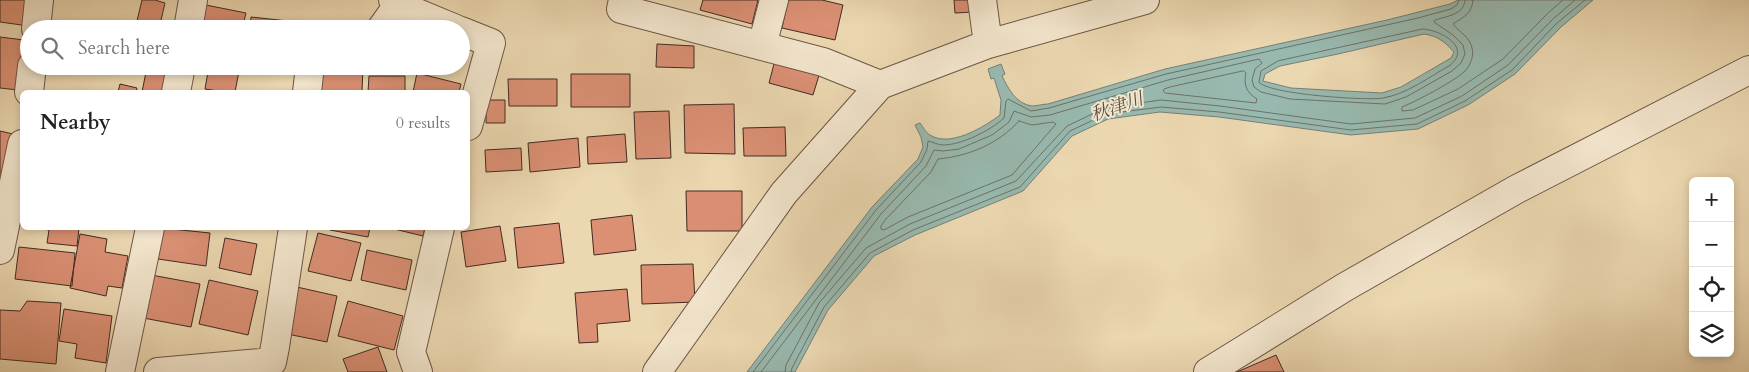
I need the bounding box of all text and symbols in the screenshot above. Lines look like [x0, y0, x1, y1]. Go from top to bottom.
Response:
search box [20, 20, 470, 75]
icon: search [38, 34, 66, 62]
text: Search here [78, 35, 170, 61]
water label: 秋津川 [1087, 86, 1148, 128]
text: Nearby [40, 108, 111, 137]
text: 0 results [396, 112, 450, 134]
map controls [1689, 177, 1734, 357]
button: + [1689, 177, 1734, 222]
button: − [1689, 222, 1734, 267]
button: locate [1689, 267, 1734, 312]
button: layers [1689, 312, 1734, 357]

